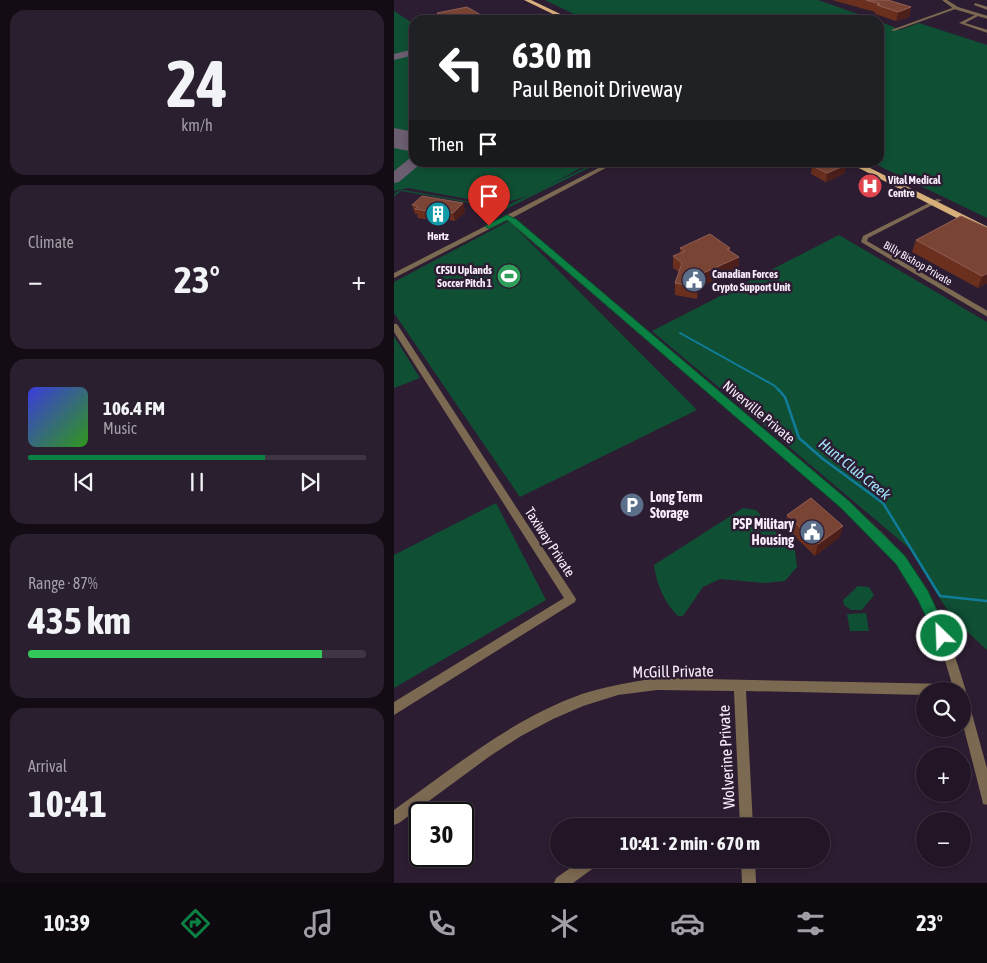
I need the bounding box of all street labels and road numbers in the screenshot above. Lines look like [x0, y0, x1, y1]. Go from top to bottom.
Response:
street label: Billy Bishop Private [882, 239, 954, 287]
street label: Niverville Private [720, 377, 798, 447]
street label: Taxiway Private [522, 504, 578, 580]
street label: McGill Private [632, 661, 714, 681]
street label: Wolverine Private [714, 705, 738, 809]

